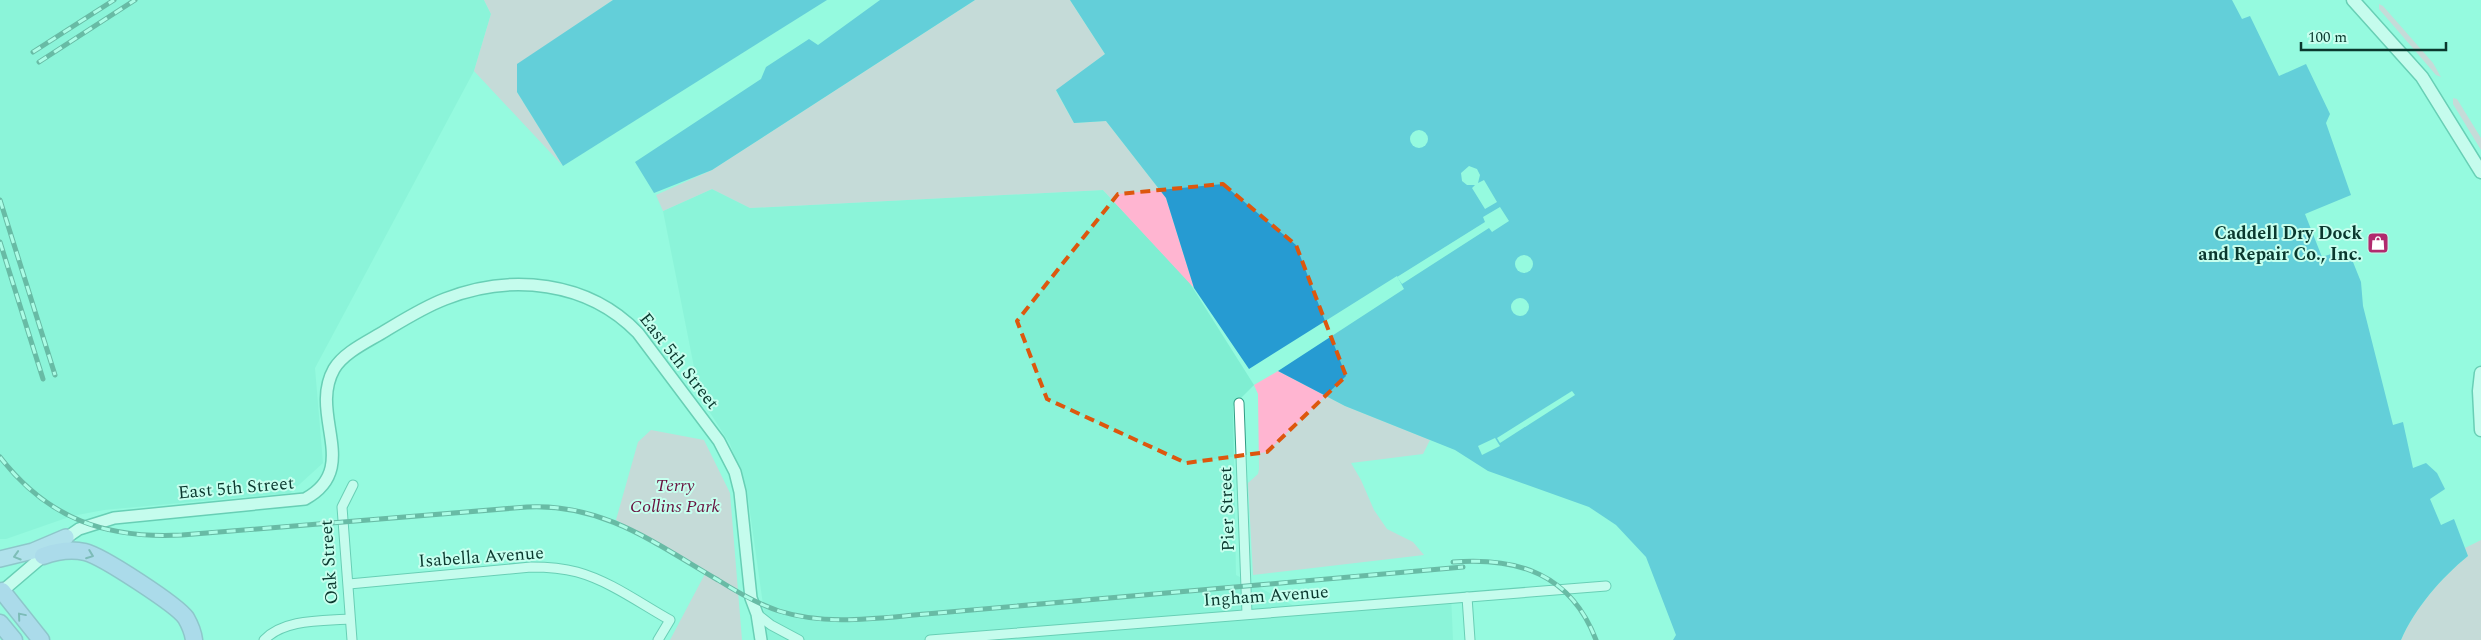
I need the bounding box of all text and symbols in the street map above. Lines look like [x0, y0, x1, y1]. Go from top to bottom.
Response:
scale bar [2301, 20, 2446, 52]
text: 100 m [2308, 26, 2347, 49]
place label: Caddell Dry Dock and Repair Co., Inc. [2198, 220, 2362, 268]
shop icon: Caddell Dry Dock and Repair Co., Inc. [2366, 231, 2390, 255]
street label: East 5th Street [632, 307, 726, 415]
street label: Pier Street [1212, 466, 1242, 552]
street label: East 5th Street [177, 469, 295, 507]
park label: Terry Collins Park [630, 472, 721, 520]
street label: Oak Street [313, 519, 345, 605]
street label: Isabella Avenue [417, 539, 545, 575]
one-way arrow [86, 549, 94, 559]
one-way arrow [13, 550, 21, 560]
street label: Ingham Avenue [1202, 578, 1330, 614]
one-way arrow [18, 613, 27, 622]

